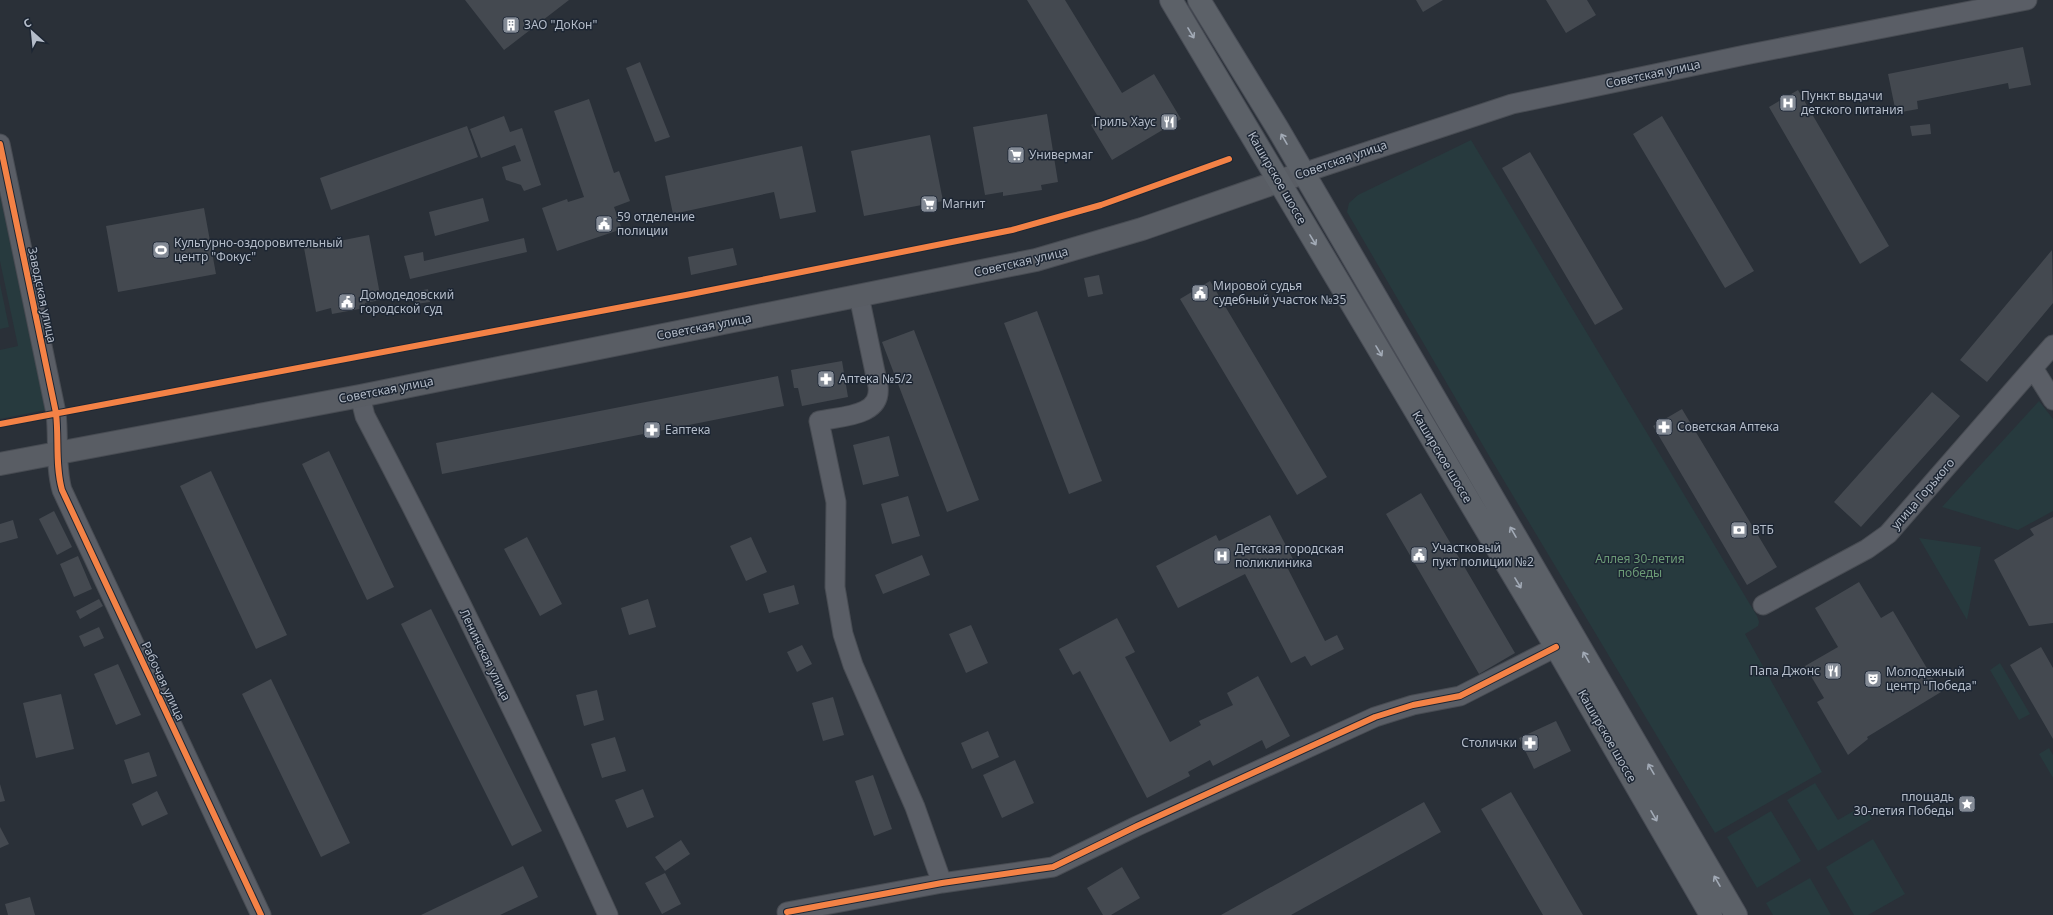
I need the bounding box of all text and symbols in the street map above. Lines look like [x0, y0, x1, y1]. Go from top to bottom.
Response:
north arrow [12, 12, 52, 52]
text: С [21, 14, 34, 31]
building icon: ЗАО "ДоКон" [501, 15, 521, 35]
place label: ЗАО "ДоКон" [524, 16, 597, 33]
one-way arrow [1188, 27, 1196, 39]
street label: Советская улица [1604, 55, 1702, 92]
place label: Пункт выдачи детского питания [1801, 87, 1904, 118]
hospital icon: Пункт выдачи детского питания [1778, 93, 1798, 113]
restaurant icon: Гриль Хаус [1159, 112, 1179, 132]
place label: Гриль Хаус [1094, 113, 1156, 130]
street label: Каширское шоссе [1244, 128, 1311, 228]
one-way arrow [1280, 133, 1288, 145]
street label: Советская улица [1293, 136, 1389, 183]
supermarket icon: Универмаг [1006, 145, 1026, 165]
place label: Универмаг [1029, 146, 1093, 163]
supermarket icon: Магнит [919, 194, 939, 214]
place label: Магнит [942, 195, 986, 212]
place label: 59 отделение полиции [617, 208, 695, 239]
public building icon: 59 отделение полиции [594, 214, 614, 234]
place label: Культурно-оздоровительный центр "Фокус" [174, 234, 343, 265]
one-way arrow [1309, 234, 1317, 246]
sports icon: Культурно-оздоровительный центр "Фокус" [151, 240, 171, 260]
street label: Советская улица [972, 242, 1070, 281]
street label: Заводская улица [24, 245, 61, 344]
place label: Мировой судья судебный участок №35 [1213, 277, 1346, 308]
public building icon: Мировой судья судебный участок №35 [1190, 283, 1210, 303]
place label: Домодедовский городской суд [360, 286, 454, 317]
public building icon: Домодедовский городской суд [337, 292, 357, 312]
street label: Советская улица [655, 309, 753, 344]
one-way arrow [1376, 345, 1384, 357]
pharmacy icon: Аптека №5/2 [816, 369, 836, 389]
place label: Аптека №5/2 [839, 370, 912, 387]
street label: Советская улица [337, 372, 435, 407]
street label: Каширское шоссе [1408, 408, 1477, 506]
pharmacy icon: Советская Аптека [1654, 417, 1674, 437]
place label: Советская Аптека [1677, 418, 1779, 435]
pharmacy icon: Еаптека [642, 420, 662, 440]
place label: Еаптека [665, 421, 711, 438]
street label: улица Горького [1887, 454, 1958, 533]
bank icon: ВТБ [1729, 520, 1749, 540]
place label: ВТБ [1752, 521, 1774, 538]
one-way arrow [1509, 527, 1517, 539]
place label: Участковый пукт полиции №2 [1432, 539, 1534, 570]
place label: Детская городская поликлиника [1235, 540, 1344, 571]
public building icon: Участковый пукт полиции №2 [1409, 545, 1429, 565]
hospital icon: Детская городская поликлиника [1212, 546, 1232, 566]
park label: Аллея 30-летия победы [1595, 550, 1685, 581]
one-way arrow [1514, 577, 1522, 589]
street label: Ленинская улица [456, 606, 515, 703]
street label: Рабочая улица [138, 638, 189, 723]
one-way arrow [1581, 651, 1589, 663]
restaurant icon: Папа Джонс [1823, 661, 1843, 681]
place label: Папа Джонс [1749, 662, 1820, 679]
place label: Молодежный центр "Победа" [1886, 663, 1977, 694]
theatre icon: Молодежный центр "Победа" [1863, 669, 1883, 689]
street label: Каширское шоссе [1574, 686, 1641, 786]
pharmacy icon: Столички [1520, 733, 1540, 753]
place label: Столички [1461, 734, 1517, 751]
one-way arrow [1647, 763, 1655, 775]
place label: площадь 30-летия Победы [1854, 788, 1954, 819]
place icon: площадь 30-летия Победы [1957, 794, 1977, 814]
one-way arrow [1651, 810, 1659, 822]
one-way arrow [1712, 875, 1720, 887]

